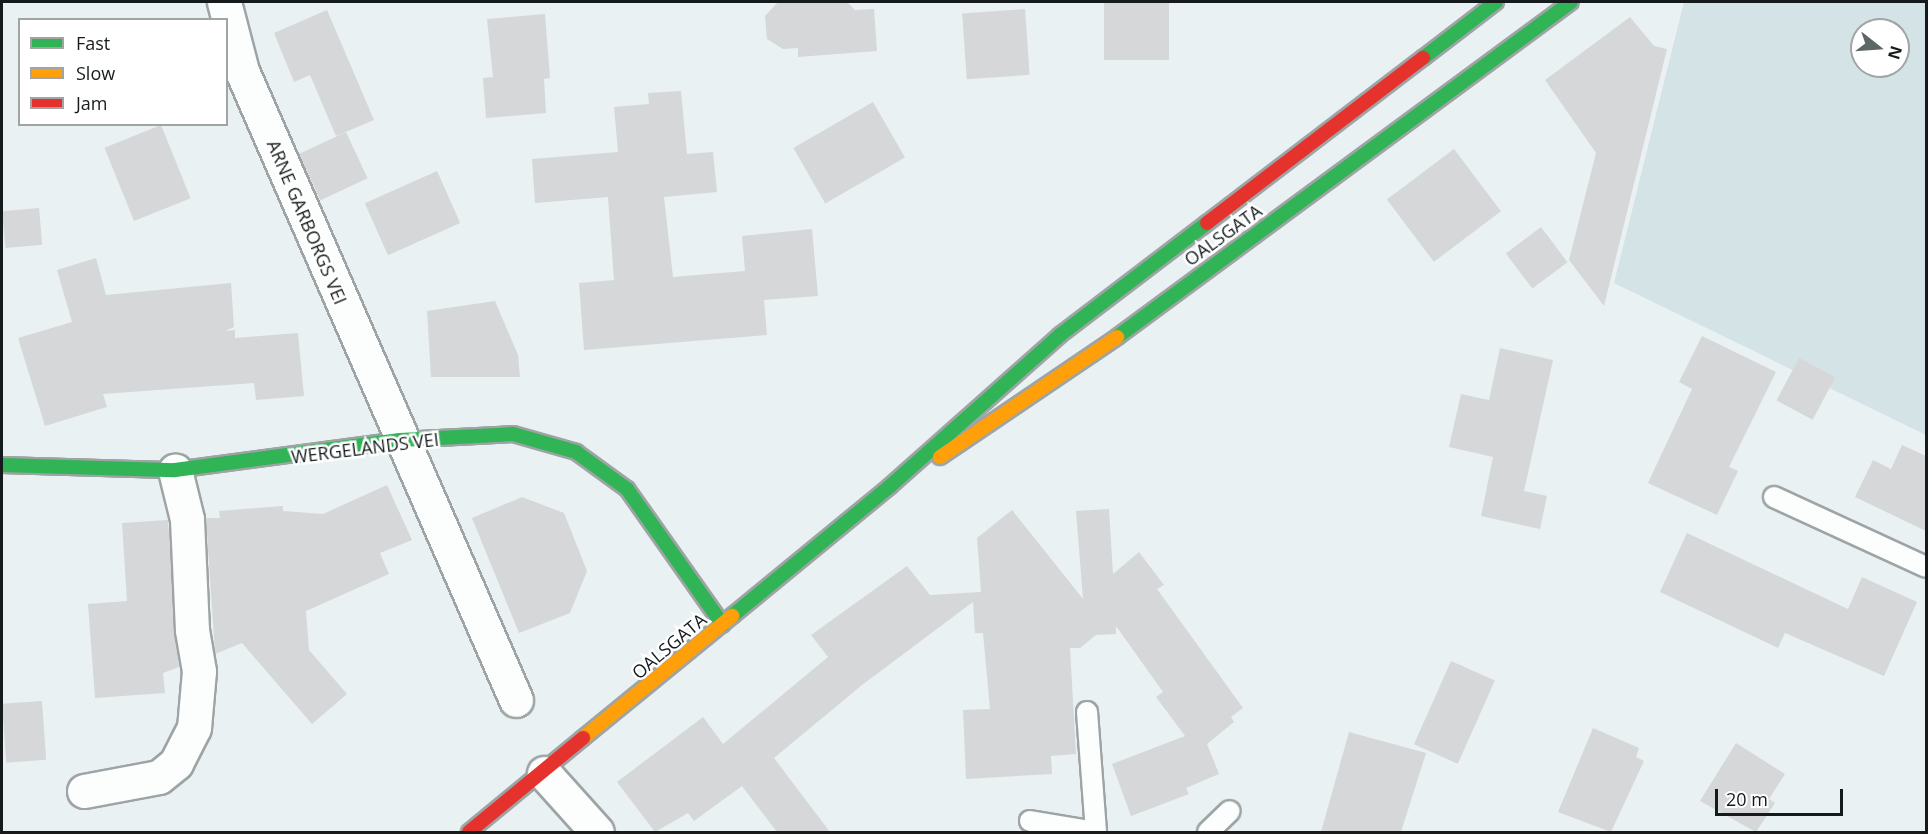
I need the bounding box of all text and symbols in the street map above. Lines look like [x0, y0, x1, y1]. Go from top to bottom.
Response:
legend [18, 18, 228, 126]
north arrow [1850, 18, 1910, 78]
text: Fast [76, 31, 110, 55]
text: N [1883, 43, 1908, 62]
text: Slow [76, 61, 115, 85]
text: Jam [76, 91, 108, 115]
street label: ARNE GARBORGS VEI [263, 137, 351, 307]
street label: OALSGATA [1180, 200, 1266, 270]
street label: WERGELANDS VEI [290, 428, 440, 468]
street label: OALSGATA [627, 609, 711, 683]
scale bar [1718, 777, 1846, 815]
text: 20 m [1726, 787, 1768, 811]

